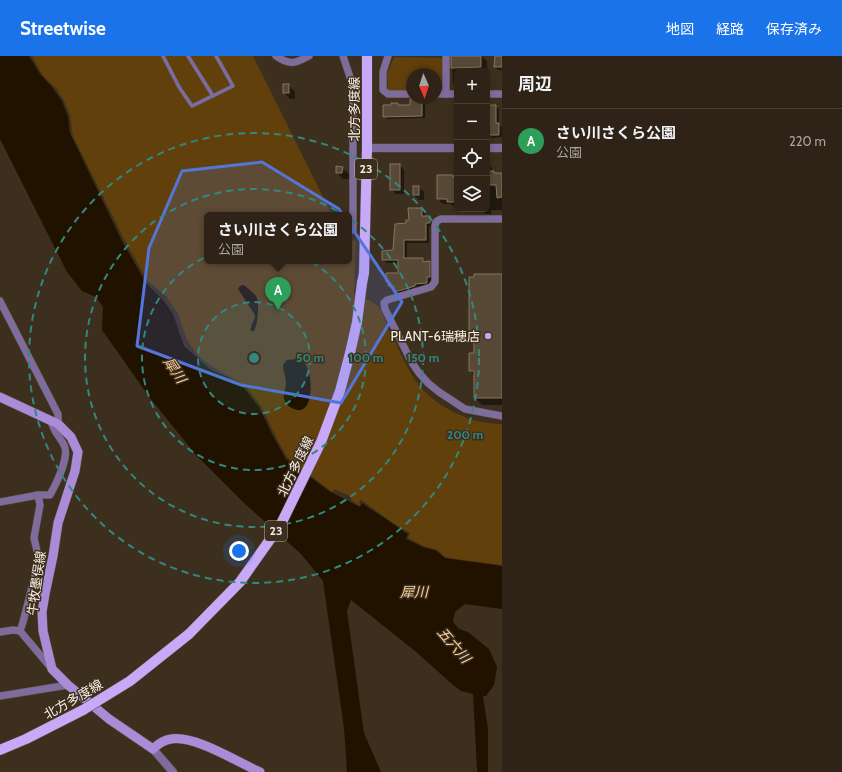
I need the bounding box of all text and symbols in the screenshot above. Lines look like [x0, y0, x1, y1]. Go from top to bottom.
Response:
text: Streetwise [20, 17, 106, 40]
text: 地図 [666, 20, 694, 38]
text: 経路 [716, 20, 744, 38]
text: 保存済み [766, 20, 822, 38]
north arrow [406, 68, 442, 104]
map controls [454, 68, 490, 212]
button: + [454, 68, 490, 104]
text: 周辺 [518, 74, 552, 94]
street label: 北方多度線 [346, 76, 362, 142]
button: − [454, 104, 490, 140]
text: さい川さくら公園 [556, 124, 676, 142]
text: A [527, 133, 535, 149]
text: 220 m [789, 133, 826, 149]
button: locate [454, 140, 490, 176]
text: 公園 [556, 144, 582, 160]
road number: 23 [355, 159, 377, 179]
button: layers [454, 176, 490, 212]
popup [204, 212, 352, 264]
text: さい川さくら公園 [218, 221, 338, 239]
text: 公園 [218, 241, 244, 257]
pin: A [265, 277, 291, 310]
place label: PLANT-6瑞穂店 [391, 328, 480, 344]
marker: PLANT-6瑞穂店 [483, 331, 493, 341]
text: 50 m [296, 350, 324, 365]
text: 100 m [349, 350, 383, 365]
text: 150 m [407, 350, 439, 365]
centre of rings [247, 351, 261, 365]
water label: 犀川 [160, 353, 191, 388]
text: 200 m [447, 427, 483, 442]
street label: 北方多度線 [274, 433, 316, 499]
road number: 23 [265, 521, 287, 541]
your location [229, 541, 249, 561]
street label: 牛牧墨俣線 [24, 550, 48, 616]
water label: 犀川 [400, 583, 430, 601]
water label: 五六川 [433, 623, 476, 668]
street label: 北方多度線 [41, 676, 105, 722]

